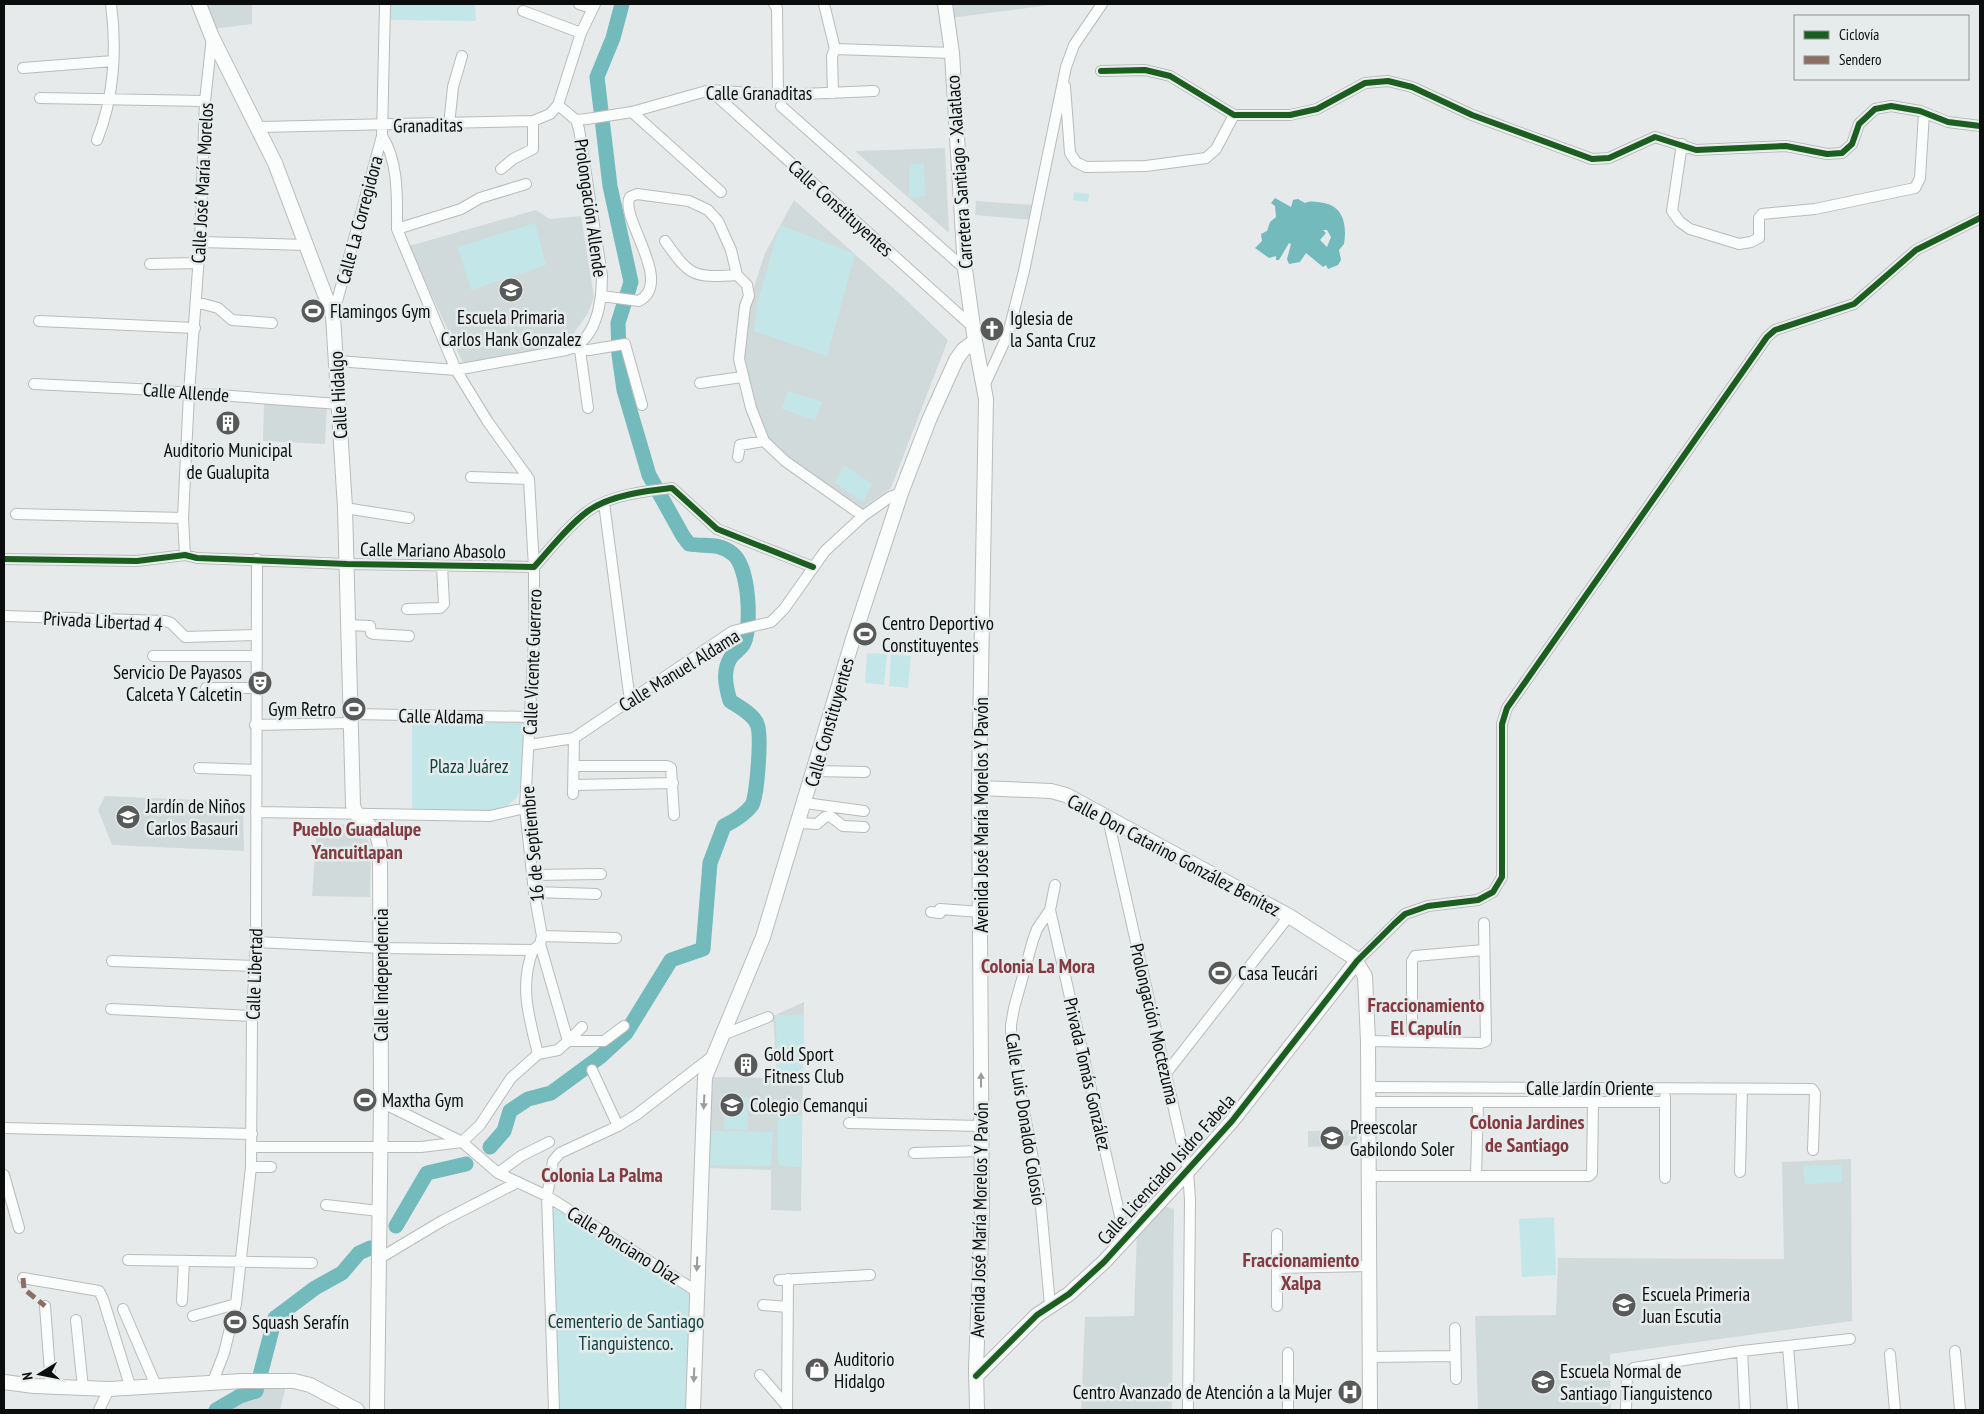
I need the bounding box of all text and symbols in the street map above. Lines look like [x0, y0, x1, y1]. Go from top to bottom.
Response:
legend [1794, 15, 1969, 80]
text: Ciclovía [1839, 25, 1879, 44]
text: Sendero [1839, 50, 1881, 69]
street label: Carretera Santiago - Xalatlaco [940, 74, 978, 270]
street label: Calle Granaditas [706, 81, 812, 105]
street label: Calle José María Morelos [186, 102, 218, 264]
street label: Granaditas [393, 112, 463, 138]
street label: Prolongación Allende [569, 137, 613, 279]
street label: Calle La Corregidora [330, 153, 388, 287]
street label: Calle Constituyentes [783, 154, 899, 262]
school or university icon: Escuela Primaria Carlos Hank Gonzalez [498, 277, 524, 303]
sports icon: Flamingos Gym [300, 298, 326, 324]
place label: Flamingos Gym [330, 299, 430, 323]
place label: Escuela Primaria Carlos Hank Gonzalez [441, 305, 582, 351]
place label: Iglesia de la Santa Cruz [1010, 306, 1096, 352]
church icon: Iglesia de la Santa Cruz [979, 316, 1005, 342]
street label: Calle Hidalgo [324, 351, 352, 439]
street label: Calle Allende [142, 377, 230, 407]
building icon: Auditorio Municipal de Gualupita [215, 410, 241, 436]
place label: Auditorio Municipal de Gualupita [164, 438, 293, 484]
street label: Calle Mariano Abasolo [360, 537, 506, 563]
street label: Calle Vicente Guerrero [517, 589, 547, 735]
street label: Privada Libertad 4 [43, 606, 164, 636]
place label: Centro Deportivo Constituyentes [882, 611, 994, 657]
sports icon: Centro Deportivo Constituyentes [852, 621, 878, 647]
street label: Calle Manuel Aldama [614, 623, 744, 717]
street label: Calle Constituyentes [799, 655, 859, 789]
place label: Servicio De Payasos Calceta Y Calcetin [113, 660, 242, 706]
theatre icon: Servicio De Payasos Calceta Y Calcetin [247, 670, 273, 696]
sports icon: Gym Retro [341, 696, 367, 722]
place label: Gym Retro [268, 697, 336, 721]
street label: Avenida José María Morelos Y Pavón [969, 697, 993, 933]
street label: Calle Aldama [398, 703, 484, 729]
park label: Plaza Juárez [429, 754, 509, 778]
street label: 16 de Septiembre [515, 785, 549, 903]
street label: Calle Don Catarino González Benítez [1063, 789, 1285, 922]
place label: Jardín de Niños Carlos Basauri [145, 794, 246, 840]
school or university icon: Jardín de Niños Carlos Basauri [115, 804, 141, 830]
district label: Pueblo Guadalupe Yancuitlapan [293, 816, 421, 865]
street label: Calle Independencia [369, 909, 393, 1041]
street label: Calle Libertad [240, 928, 268, 1020]
street label: Prolongación Moctezuma [1125, 941, 1185, 1107]
district label: Colonia La Mora [981, 953, 1095, 979]
sports icon: Casa Teucári [1207, 960, 1233, 986]
place label: Casa Teucári [1238, 961, 1318, 985]
district label: Fraccionamiento El Capulín [1368, 992, 1485, 1041]
street label: Privada Tomás González [1059, 995, 1117, 1153]
street label: Calle Luis Donaldo Colosio [1001, 1031, 1051, 1207]
place label: Gold Sport Fitness Club [764, 1042, 844, 1088]
building icon: Gold Sport Fitness Club [733, 1052, 759, 1078]
one-way arrow [977, 1072, 985, 1088]
street label: Calle Jardín Oriente [1526, 1076, 1654, 1100]
sports icon: Maxtha Gym [352, 1087, 378, 1113]
place label: Maxtha Gym [382, 1088, 464, 1112]
street label: Calle Licenciado Isidro Fabela [1092, 1089, 1240, 1249]
school or university icon: Colegio Cemanqui [719, 1092, 745, 1118]
place label: Colegio Cemanqui [750, 1093, 868, 1117]
one-way arrow [700, 1094, 708, 1110]
street label: Avenida José María Morelos Y Pavón [965, 1102, 993, 1338]
district label: Colonia Jardines de Santiago [1470, 1109, 1584, 1158]
place label: Preescolar Gabilondo Soler [1350, 1115, 1455, 1161]
school or university icon: Preescolar Gabilondo Soler [1319, 1125, 1345, 1151]
district label: Colonia La Palma [541, 1162, 663, 1188]
street label: Calle Ponciano Díaz [563, 1201, 685, 1289]
district label: Fraccionamiento Xalpa [1243, 1247, 1360, 1296]
one-way arrow [693, 1256, 701, 1272]
place label: Escuela Primeria Juan Escutia [1641, 1282, 1750, 1328]
school or university icon: Escuela Primeria Juan Escutia [1611, 1292, 1637, 1318]
sports icon: Squash Serafín [222, 1309, 248, 1335]
park label: Cementerio de Santiago Tianguistenco. [548, 1309, 704, 1355]
place label: Squash Serafín [252, 1310, 349, 1334]
place label: Auditorio Hidalgo [834, 1347, 894, 1393]
north arrow [15, 1349, 65, 1399]
shop icon: Auditorio Hidalgo [804, 1357, 830, 1383]
place label: Escuela Normal de Santiago Tianguistenco [1560, 1359, 1712, 1405]
one-way arrow [690, 1367, 698, 1383]
school or university icon: Escuela Normal de Santiago Tianguistenco [1530, 1369, 1556, 1395]
text: N [18, 1371, 37, 1382]
hospital icon: Centro Avanzado de Atención a la Mujer [1337, 1379, 1363, 1405]
place label: Centro Avanzado de Atención a la Mujer [1073, 1380, 1333, 1404]

